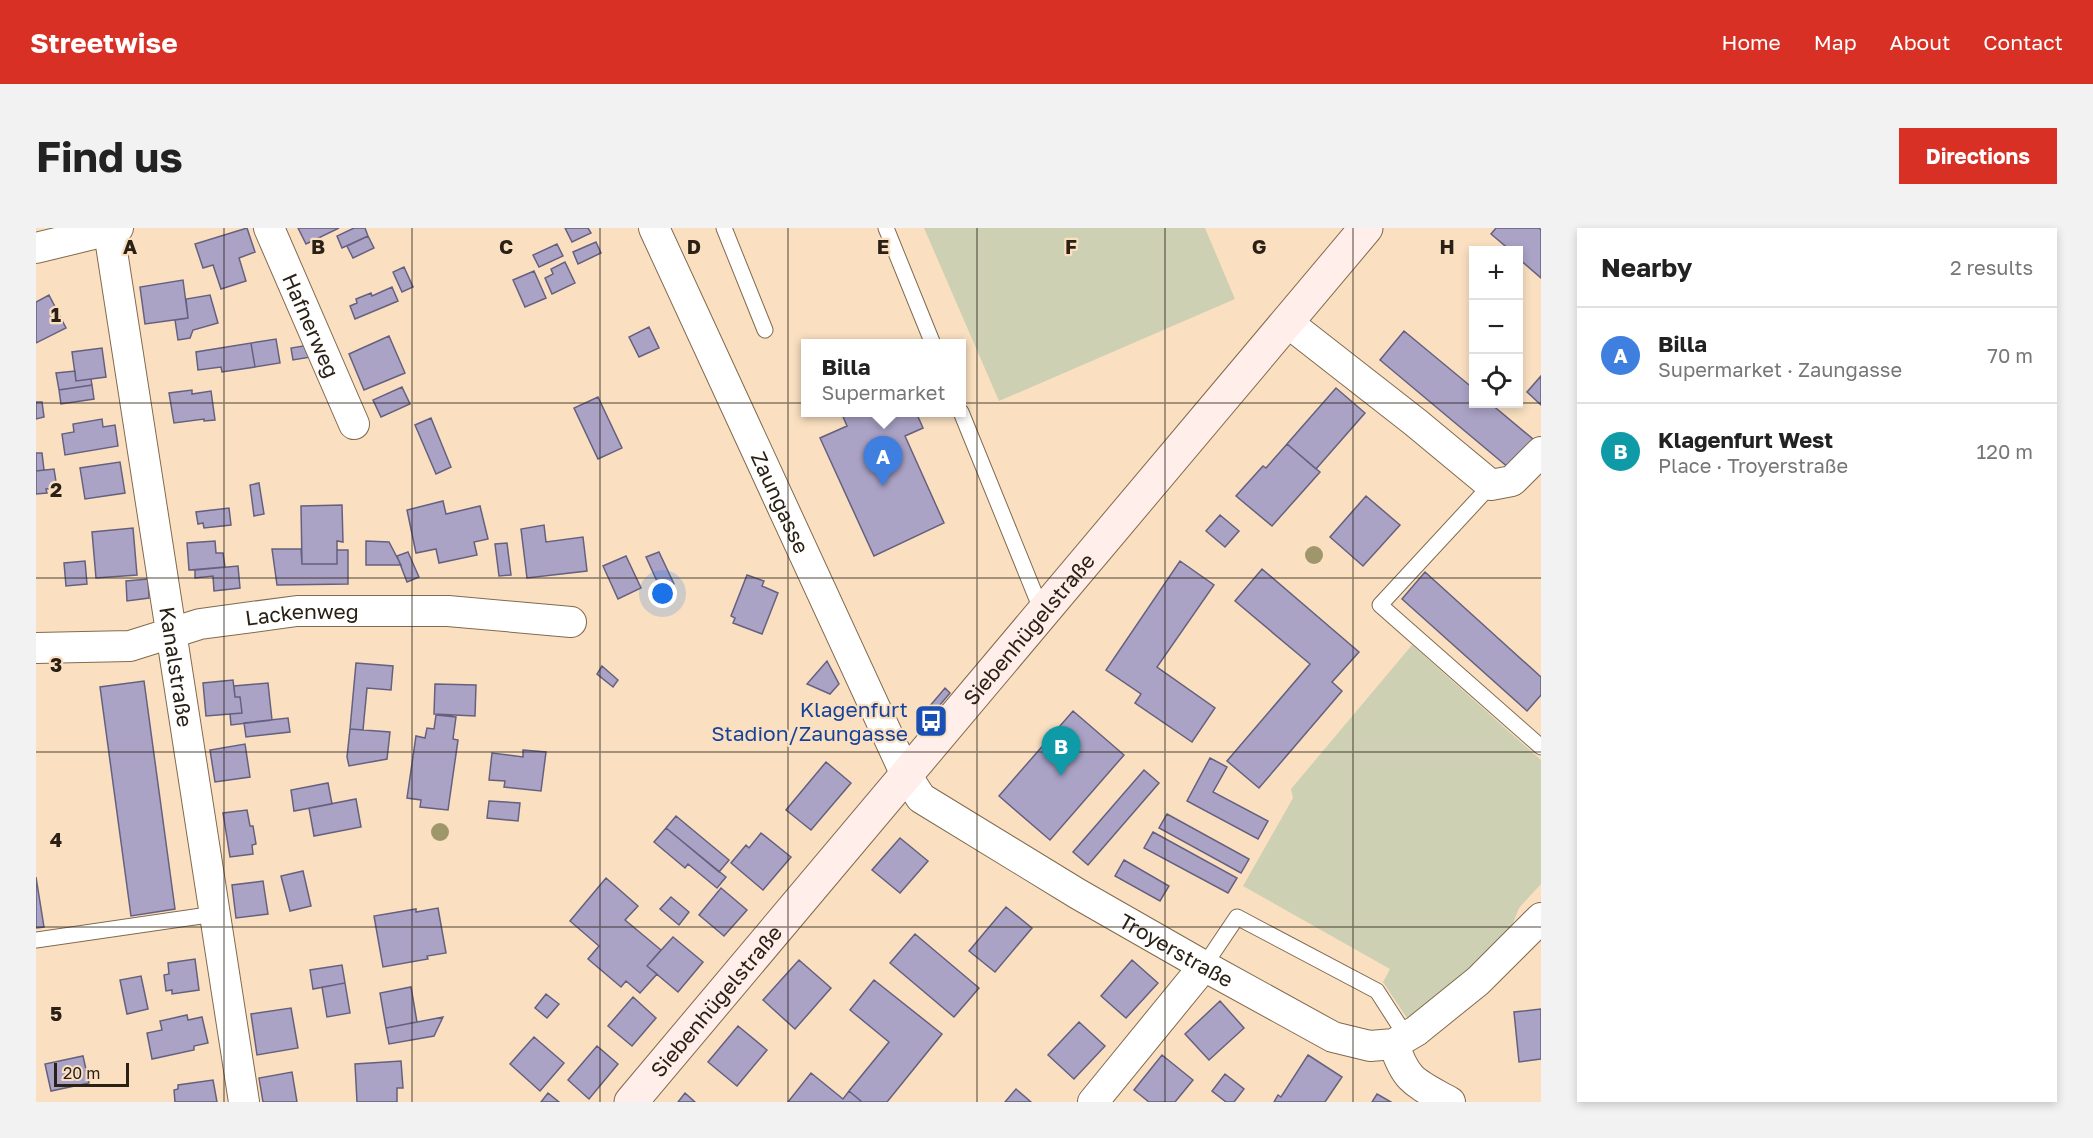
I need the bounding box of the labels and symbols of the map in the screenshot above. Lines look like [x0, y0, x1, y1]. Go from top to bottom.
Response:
text: A [123, 234, 137, 258]
text: B [311, 234, 325, 258]
text: C [499, 234, 513, 258]
text: D [687, 234, 701, 258]
text: E [877, 234, 889, 258]
text: F [1065, 234, 1077, 258]
text: G [1252, 234, 1266, 258]
text: H [1439, 234, 1455, 258]
street label: Hafnerweg [277, 269, 345, 381]
text: 1 [51, 302, 61, 326]
pin: A [864, 436, 902, 486]
street label: Zaungasse [746, 447, 815, 557]
text: 2 [50, 477, 62, 501]
street label: Siebenhügelstraße [957, 548, 1100, 710]
your location [648, 579, 677, 608]
street label: Lackenweg [244, 598, 359, 631]
street label: Kanalstraße [154, 605, 199, 729]
text: 3 [50, 652, 62, 676]
place label: Klagenfurt Stadion/Zaungasse [711, 696, 908, 746]
bus stop icon: Klagenfurt Stadion/Zaungasse [913, 703, 949, 739]
pin: B [1042, 726, 1080, 776]
text: 4 [50, 827, 62, 851]
street label: Troyerstraße [1115, 907, 1238, 993]
street label: Siebenhügelstraße [645, 920, 787, 1082]
text: 5 [50, 1001, 62, 1025]
scale bar [54, 1060, 129, 1088]

